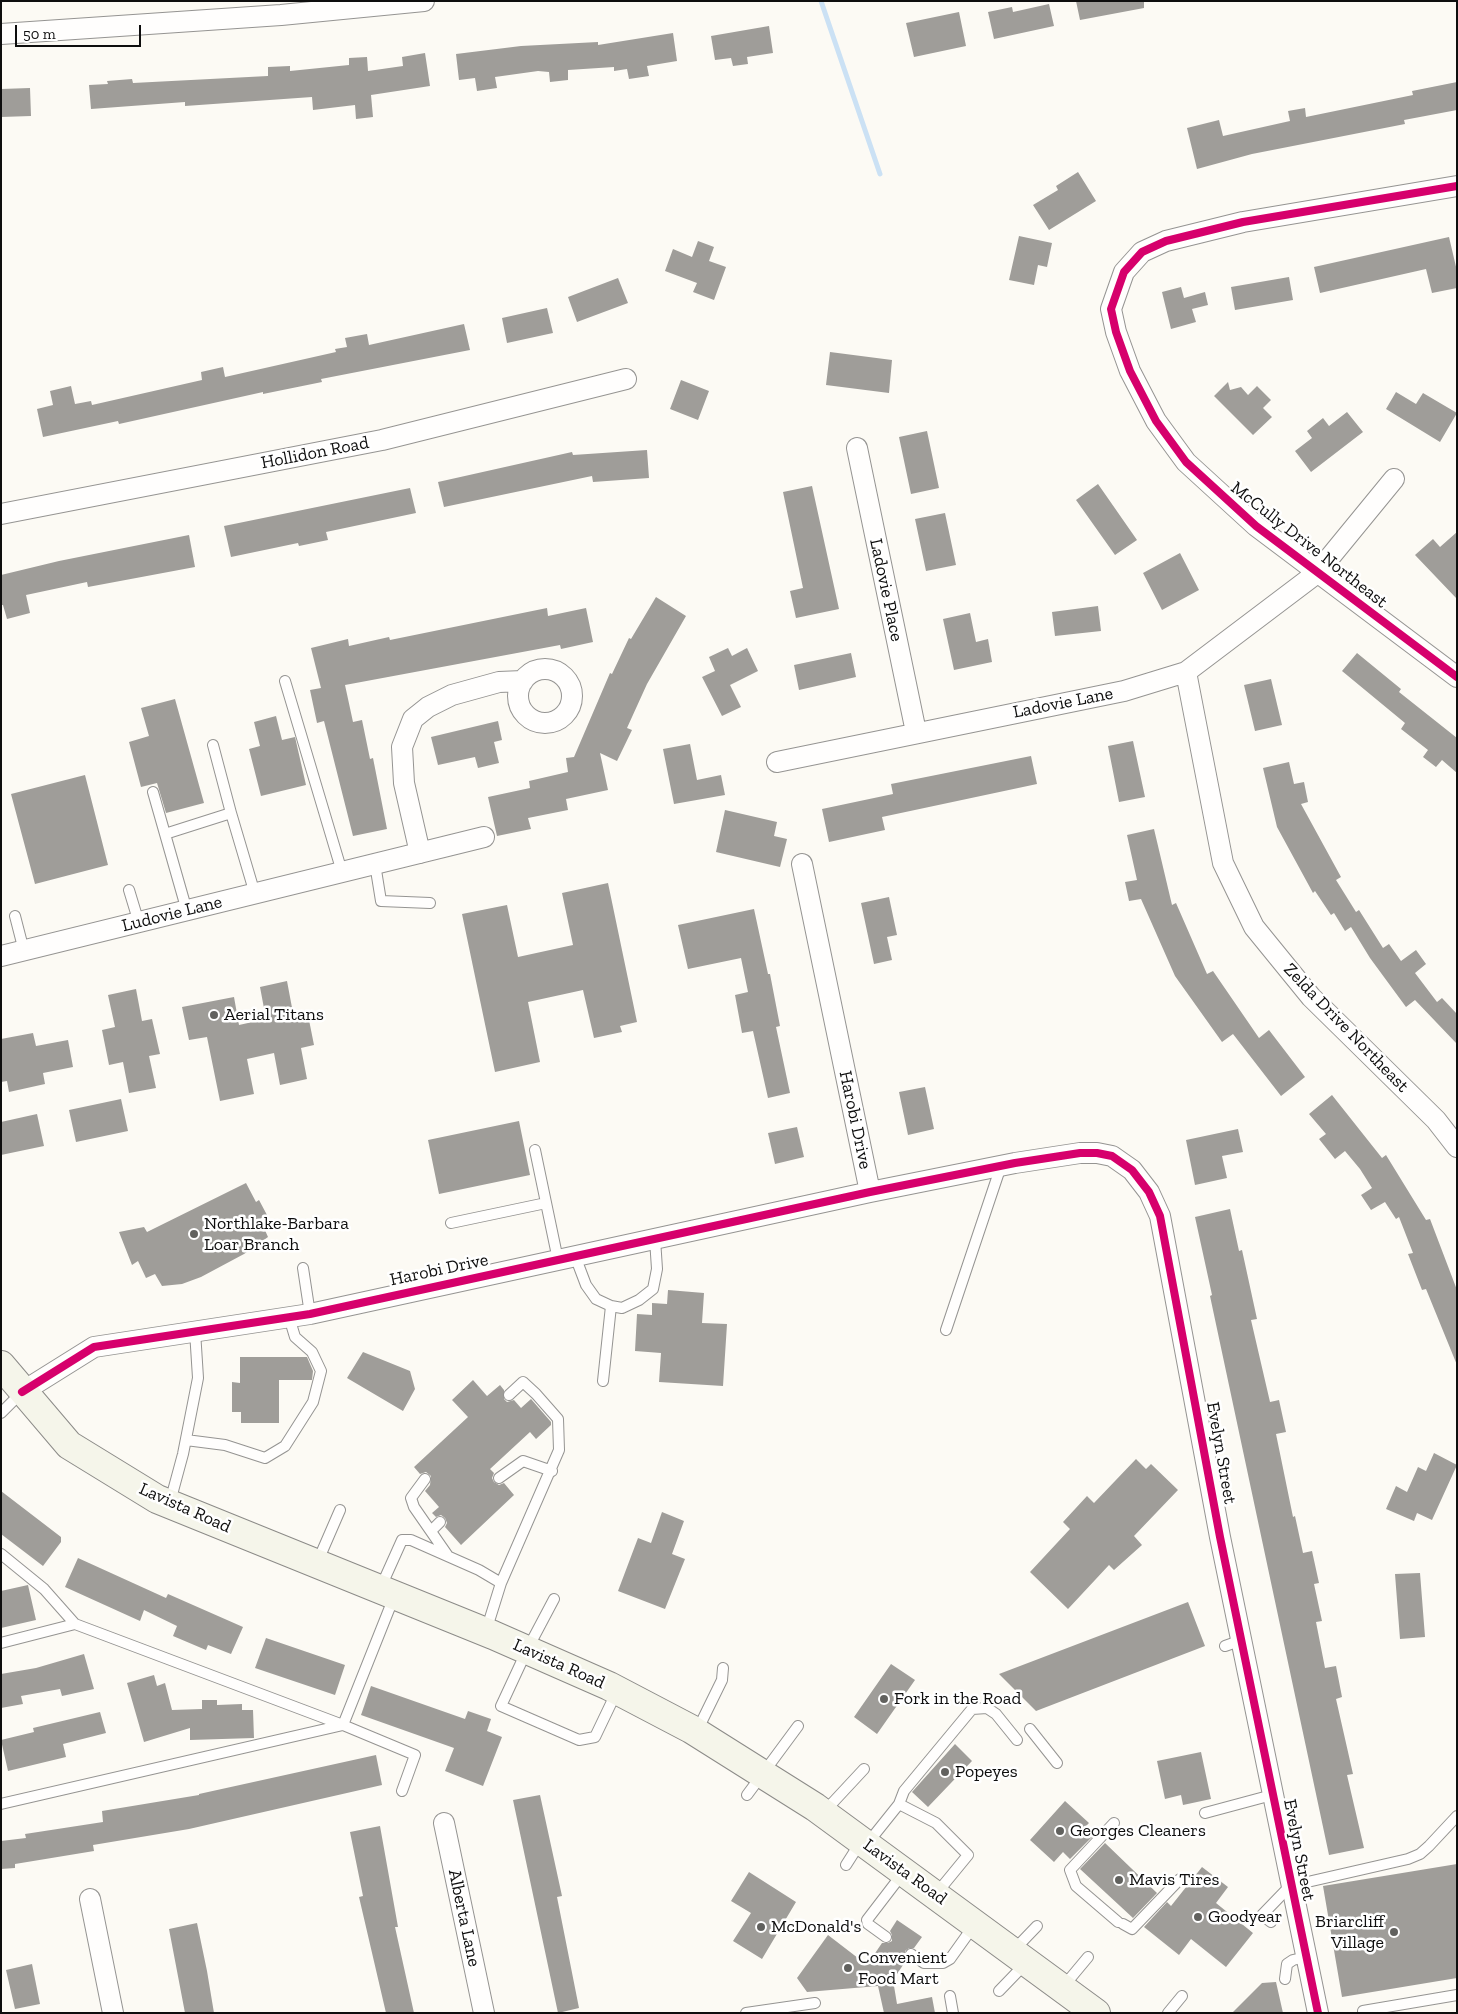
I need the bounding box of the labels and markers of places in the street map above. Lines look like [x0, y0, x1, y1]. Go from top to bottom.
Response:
place label: Aerial Titans [224, 1004, 324, 1026]
marker: Aerial Titans [208, 1009, 220, 1021]
place label: Northlake-Barbara Loar Branch [204, 1213, 349, 1256]
marker: Northlake-Barbara Loar Branch [188, 1228, 200, 1240]
place label: Fork in the Road [894, 1688, 1021, 1710]
marker: Fork in the Road [878, 1693, 890, 1705]
place label: Popeyes [955, 1761, 1018, 1783]
marker: Popeyes [939, 1766, 951, 1778]
place label: Georges Cleaners [1070, 1820, 1206, 1842]
marker: Georges Cleaners [1054, 1825, 1066, 1837]
place label: Mavis Tires [1129, 1869, 1219, 1891]
marker: Mavis Tires [1113, 1874, 1125, 1886]
place label: Goodyear [1208, 1906, 1282, 1928]
marker: Goodyear [1192, 1911, 1204, 1923]
place label: Briarcliff Village [1315, 1911, 1384, 1954]
place label: McDonald's [771, 1916, 861, 1938]
marker: McDonald's [755, 1921, 767, 1933]
marker: Briarcliff Village [1388, 1926, 1400, 1938]
place label: Convenient Food Mart [858, 1947, 947, 1990]
marker: Convenient Food Mart [842, 1962, 854, 1974]

